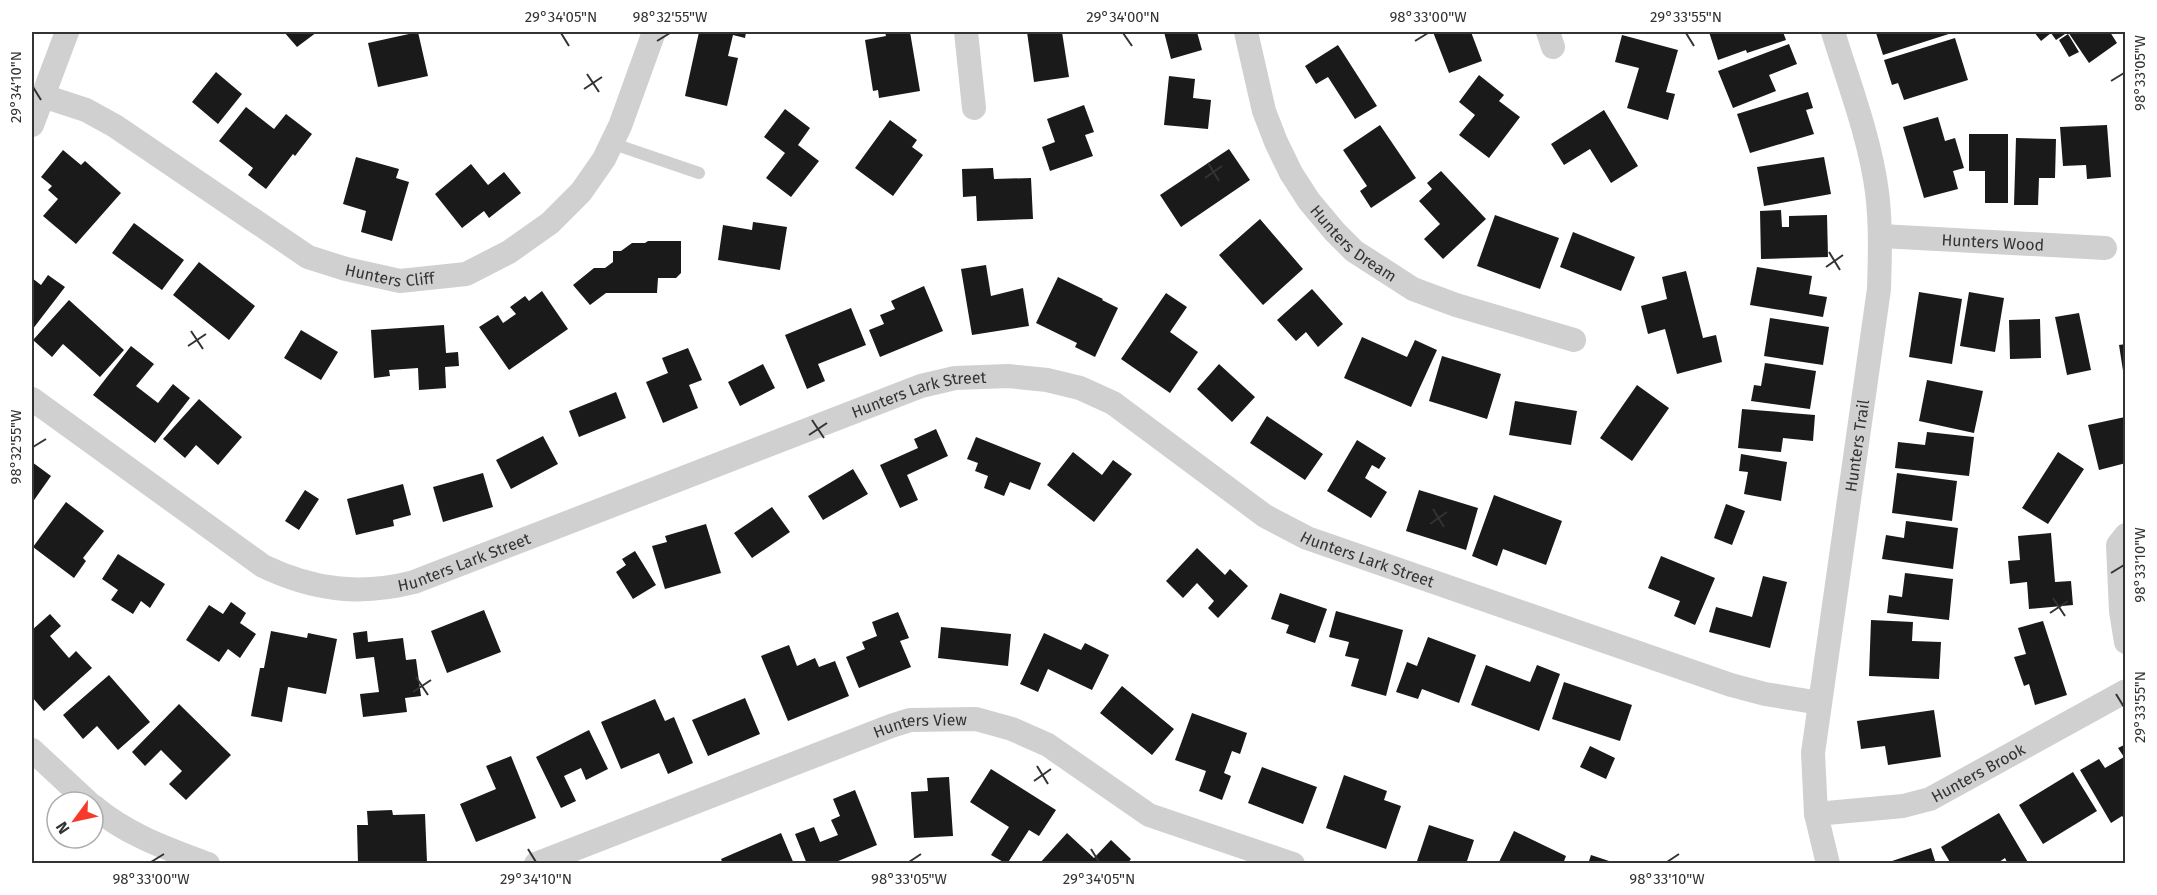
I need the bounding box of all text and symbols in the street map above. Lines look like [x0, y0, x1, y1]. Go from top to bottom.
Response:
text: 29°34'05"N [525, 8, 597, 26]
text: 98°32'55"W [633, 8, 708, 26]
text: 29°34'00"N [1086, 8, 1160, 26]
text: 98°33'00"W [1389, 8, 1467, 26]
text: 29°33'55"N [1650, 8, 1722, 26]
text: 98°33'05"W [2131, 34, 2149, 111]
text: 29°34'10"N [7, 51, 25, 123]
street label: Hunters Dream [1307, 201, 1400, 285]
street label: Hunters Wood [1941, 230, 2045, 254]
street label: Hunters Cliff [343, 260, 437, 291]
street label: Hunters Lark Street [849, 367, 987, 422]
street label: Hunters Trail [1841, 398, 1873, 493]
text: 98°32'55"W [7, 409, 25, 484]
street label: Hunters Lark Street [1297, 527, 1437, 591]
text: 98°33'10"W [2131, 527, 2149, 603]
street label: Hunters Lark Street [396, 528, 533, 595]
text: 29°33'55"N [2131, 671, 2149, 743]
street label: Hunters View [870, 710, 967, 742]
street label: Hunters Brook [1928, 739, 2029, 806]
north arrow [45, 790, 105, 850]
text: N [52, 818, 74, 838]
text: 98°33'00"W [112, 870, 190, 888]
text: 29°34'10"N [500, 870, 572, 888]
text: 98°33'05"W [871, 870, 948, 888]
text: 29°34'05"N [1063, 870, 1135, 888]
text: 98°33'10"W [1629, 870, 1705, 888]

